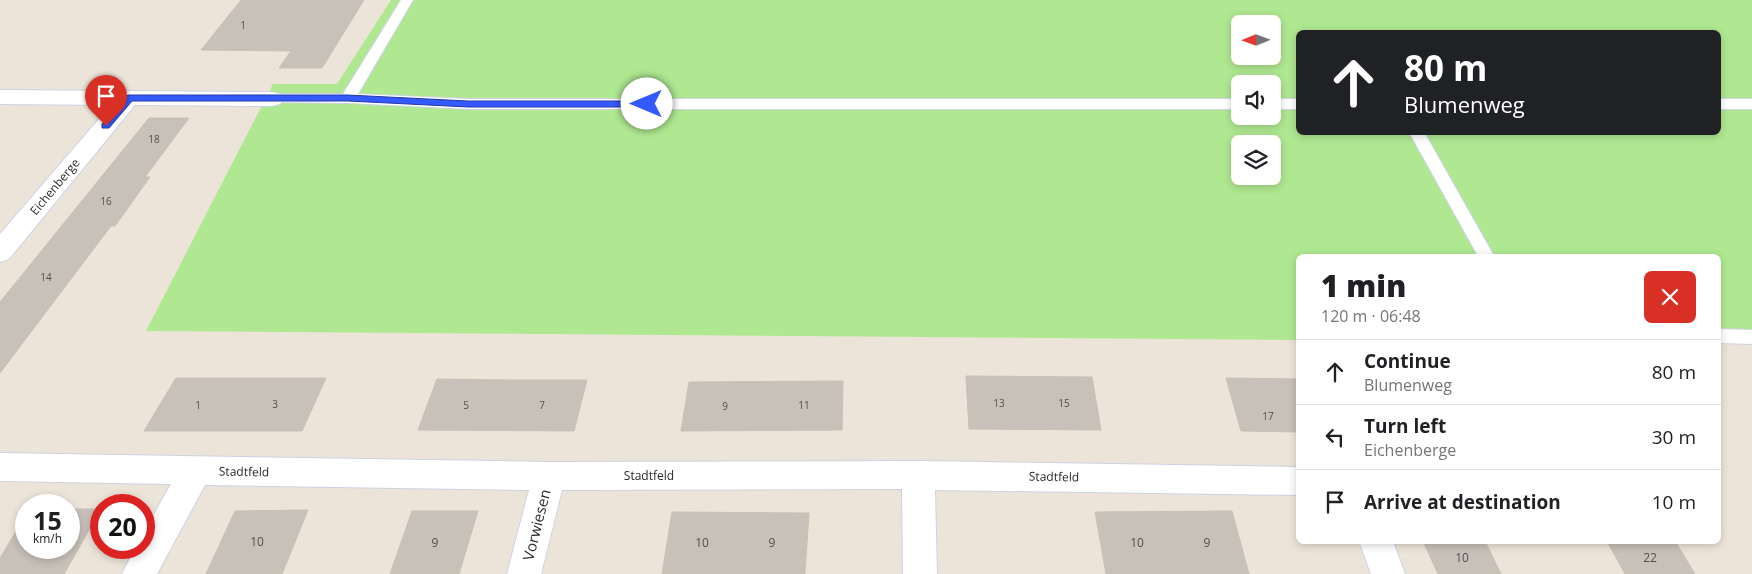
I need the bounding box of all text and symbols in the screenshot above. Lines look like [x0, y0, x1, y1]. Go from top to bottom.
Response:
north arrow [1231, 15, 1281, 65]
map controls [1231, 15, 1281, 185]
house number: 1 [240, 18, 246, 32]
text: 80 m [1404, 44, 1487, 91]
icon: ahead [1321, 50, 1386, 115]
pin [85, 75, 127, 126]
button: sound [1231, 75, 1281, 125]
position arrow [620, 77, 672, 129]
icon: arrive [92, 82, 120, 110]
text: Blumenweg [1404, 89, 1525, 119]
house number: 18 [148, 132, 160, 146]
button: layers [1231, 135, 1281, 185]
street label: Eichenberge [26, 155, 84, 219]
house number: 16 [100, 194, 112, 208]
text: 1 min [1321, 265, 1406, 306]
house number: 14 [40, 270, 52, 284]
button: close [1644, 271, 1696, 323]
text: 120 m · 06:48 [1321, 305, 1421, 327]
text: Continue [1364, 348, 1451, 374]
icon: ahead [1321, 358, 1349, 386]
text: 80 m [1652, 359, 1696, 385]
text: Blumenweg [1364, 374, 1452, 396]
house number: 13 [993, 396, 1005, 410]
house number: 15 [1058, 396, 1070, 410]
house number: 3 [272, 397, 278, 411]
house number: 1 [195, 398, 201, 412]
house number: 5 [463, 398, 469, 412]
house number: 7 [539, 398, 545, 412]
house number: 11 [798, 398, 810, 412]
house number: 9 [722, 399, 728, 413]
house number: 17 [1262, 409, 1274, 423]
text: Turn left [1364, 413, 1446, 439]
icon: left [1321, 423, 1349, 451]
text: 30 m [1652, 424, 1696, 450]
text: Eichenberge [1364, 439, 1456, 461]
street label: Stadtfeld [219, 463, 269, 480]
street label: Stadtfeld [624, 467, 674, 484]
street label: Stadtfeld [1029, 468, 1079, 485]
street label: Vorwiesen [518, 487, 555, 562]
icon: arrive [1321, 488, 1349, 516]
text: Arrive at destination [1364, 489, 1561, 515]
text: 10 m [1652, 489, 1696, 515]
speed limit sign: 20 [90, 494, 155, 559]
text: 15 [33, 503, 62, 537]
text: km/h [33, 530, 62, 547]
house number: 10 [250, 533, 264, 550]
house number: 9 [432, 534, 439, 551]
house number: 10 [695, 534, 709, 551]
house number: 9 [769, 534, 776, 551]
house number: 10 [1130, 534, 1144, 551]
house number: 9 [1204, 534, 1211, 551]
house number: 10 [1455, 549, 1469, 566]
house number: 22 [1643, 549, 1657, 566]

